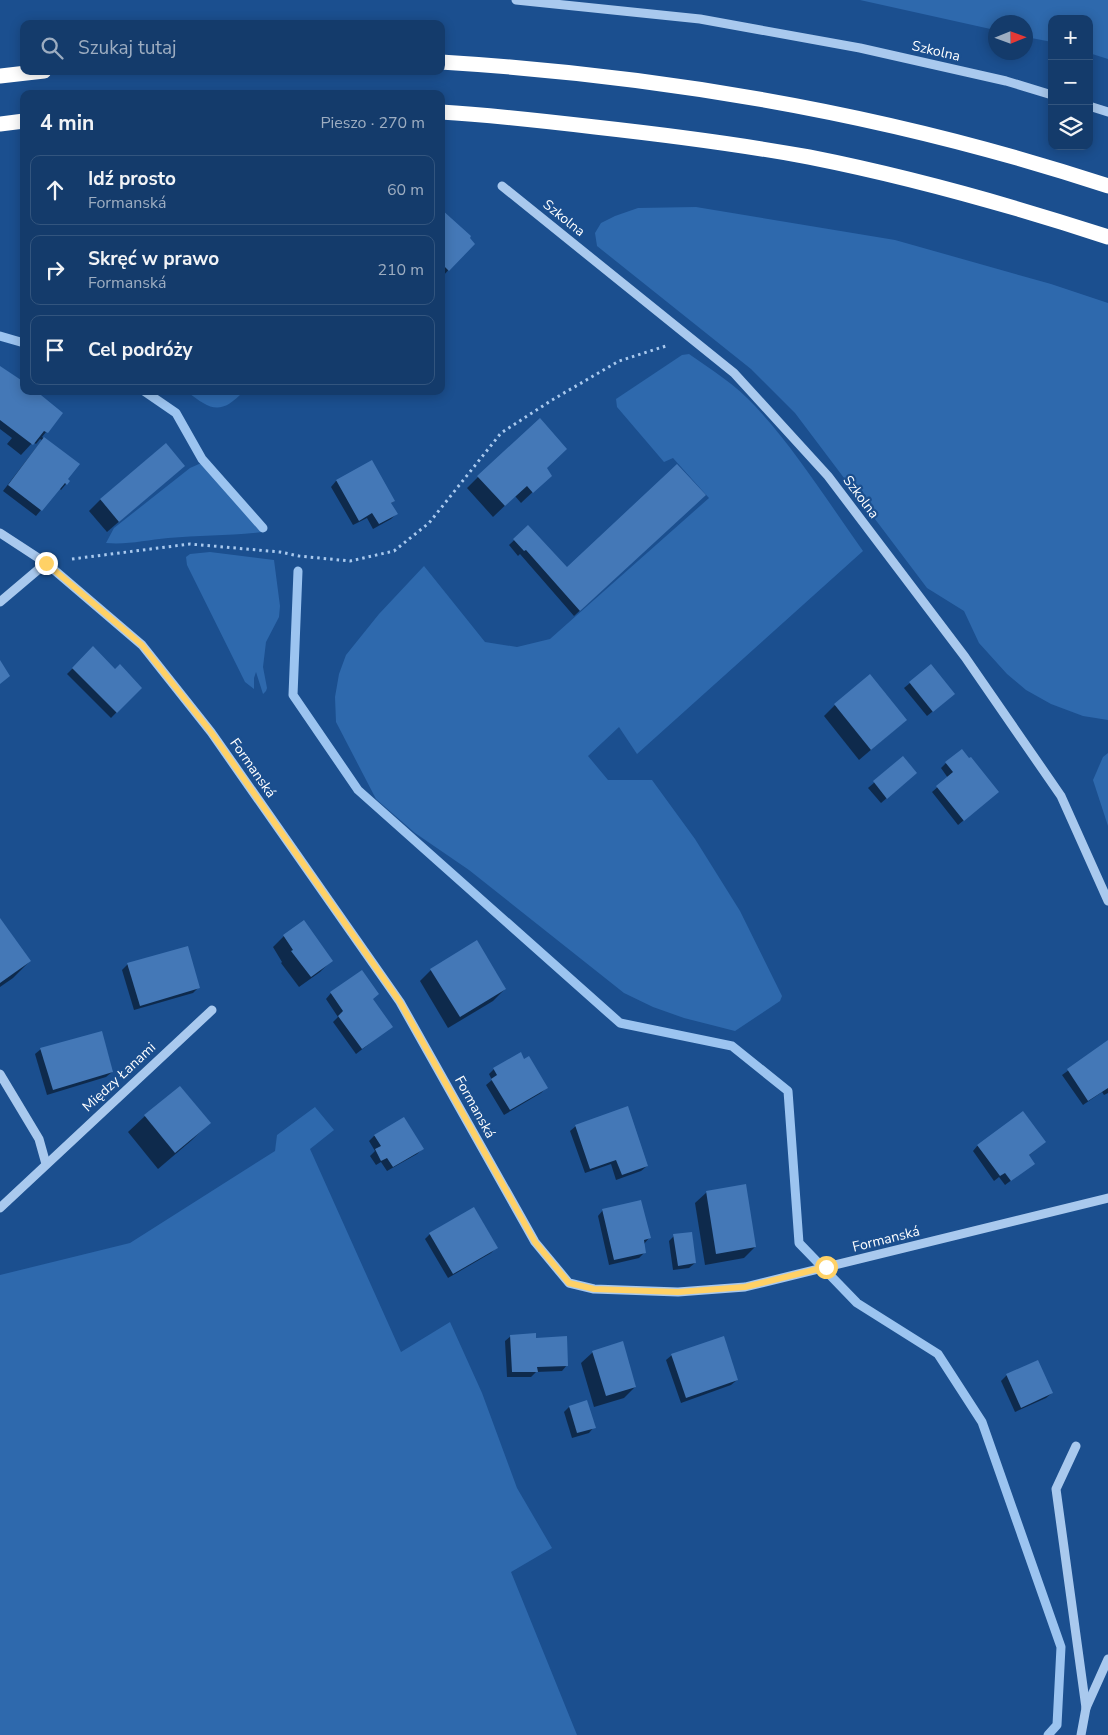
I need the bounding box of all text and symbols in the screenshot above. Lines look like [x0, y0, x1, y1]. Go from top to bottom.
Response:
north arrow [988, 15, 1033, 60]
map controls [1048, 15, 1093, 150]
button: + [1048, 15, 1093, 60]
search box [20, 20, 445, 75]
icon: search [38, 34, 66, 62]
text: Szukaj tutaj [78, 35, 177, 61]
street label: Szkolna [910, 36, 962, 66]
button: − [1048, 60, 1093, 105]
button: layers [1048, 105, 1093, 150]
text: 4 min [40, 109, 94, 137]
text: Pieszo · 270 m [320, 112, 425, 134]
text: Idź prosto [88, 166, 176, 192]
icon: ahead [41, 176, 69, 204]
text: 60 m [387, 179, 424, 201]
text: Formanská [88, 192, 166, 214]
street label: Szkolna [539, 195, 589, 241]
text: Skręć w prawo [88, 246, 219, 272]
icon: right [41, 256, 69, 284]
text: 210 m [377, 259, 424, 281]
text: Formanská [88, 272, 166, 294]
icon: arrive [41, 336, 69, 364]
text: Cel podróży [88, 337, 192, 363]
street label: Szkolna [839, 472, 883, 522]
route end [35, 552, 58, 575]
street label: Formanská [226, 734, 280, 802]
street label: Między Łanami [78, 1038, 160, 1116]
street label: Formanská [450, 1072, 500, 1142]
street label: Formanská [850, 1221, 922, 1257]
route start [815, 1256, 838, 1279]

